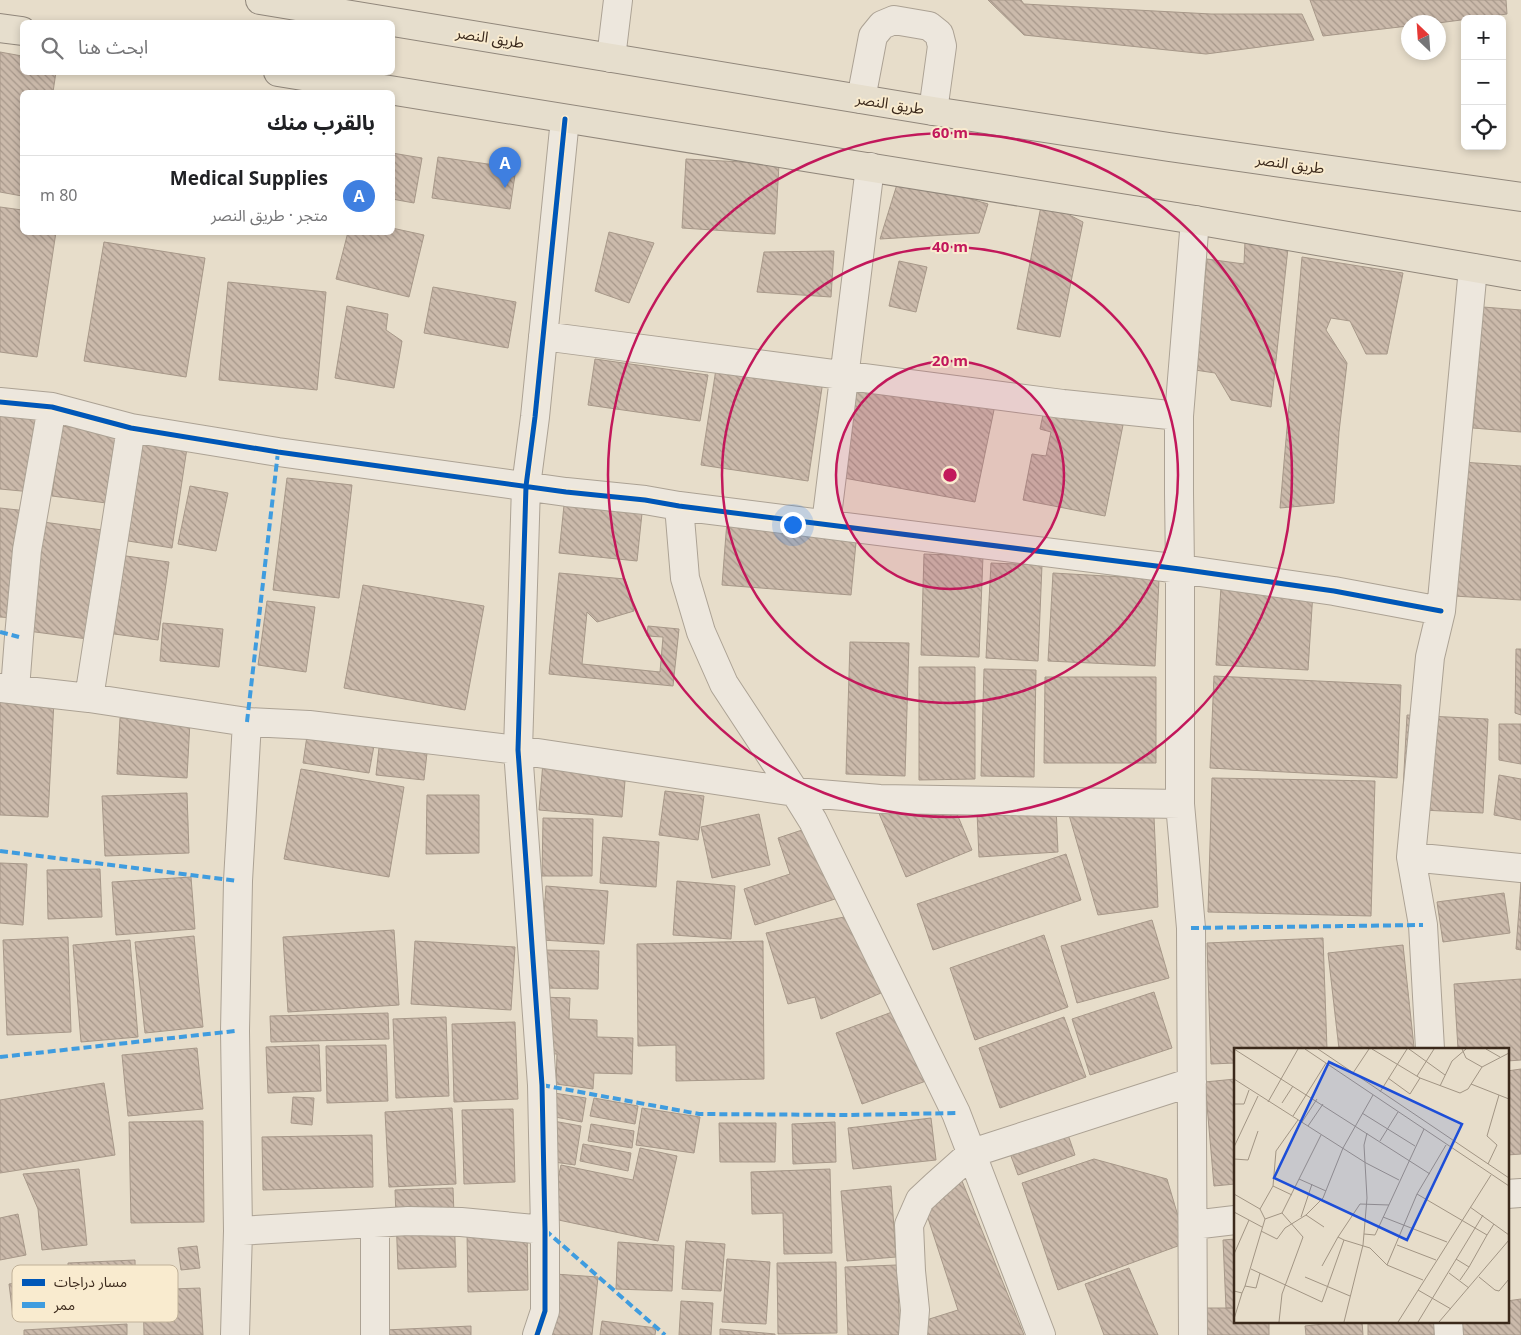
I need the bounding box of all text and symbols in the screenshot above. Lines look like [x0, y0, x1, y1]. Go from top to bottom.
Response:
north arrow [1401, 15, 1446, 60]
map controls [1461, 15, 1506, 150]
button: + [1461, 15, 1506, 60]
street label: طريق النصر [452, 17, 527, 59]
search box [20, 20, 395, 75]
text: ابحث هنا [78, 28, 148, 68]
icon: search [38, 34, 66, 62]
button: − [1461, 60, 1506, 105]
street label: طريق النصر [852, 83, 927, 125]
text: بالقرب منك [267, 101, 375, 145]
button: locate [1461, 105, 1506, 150]
text: 60 m [932, 117, 968, 149]
street label: طريق النصر [1253, 143, 1326, 185]
pin: A [489, 147, 521, 188]
text: Medical Supplies [170, 159, 328, 199]
text: 80 m [40, 179, 77, 213]
text: A [353, 180, 365, 214]
text: متجر · طريق النصر [211, 199, 328, 233]
text: 40 m [932, 231, 968, 263]
text: 20 m [932, 345, 968, 377]
centre of rings [941, 466, 959, 484]
your location [780, 512, 806, 538]
inset map [1234, 1048, 1508, 1322]
legend [12, 1265, 178, 1322]
text: مسار دراجات [54, 1268, 127, 1297]
text: ممر [53, 1291, 75, 1320]

